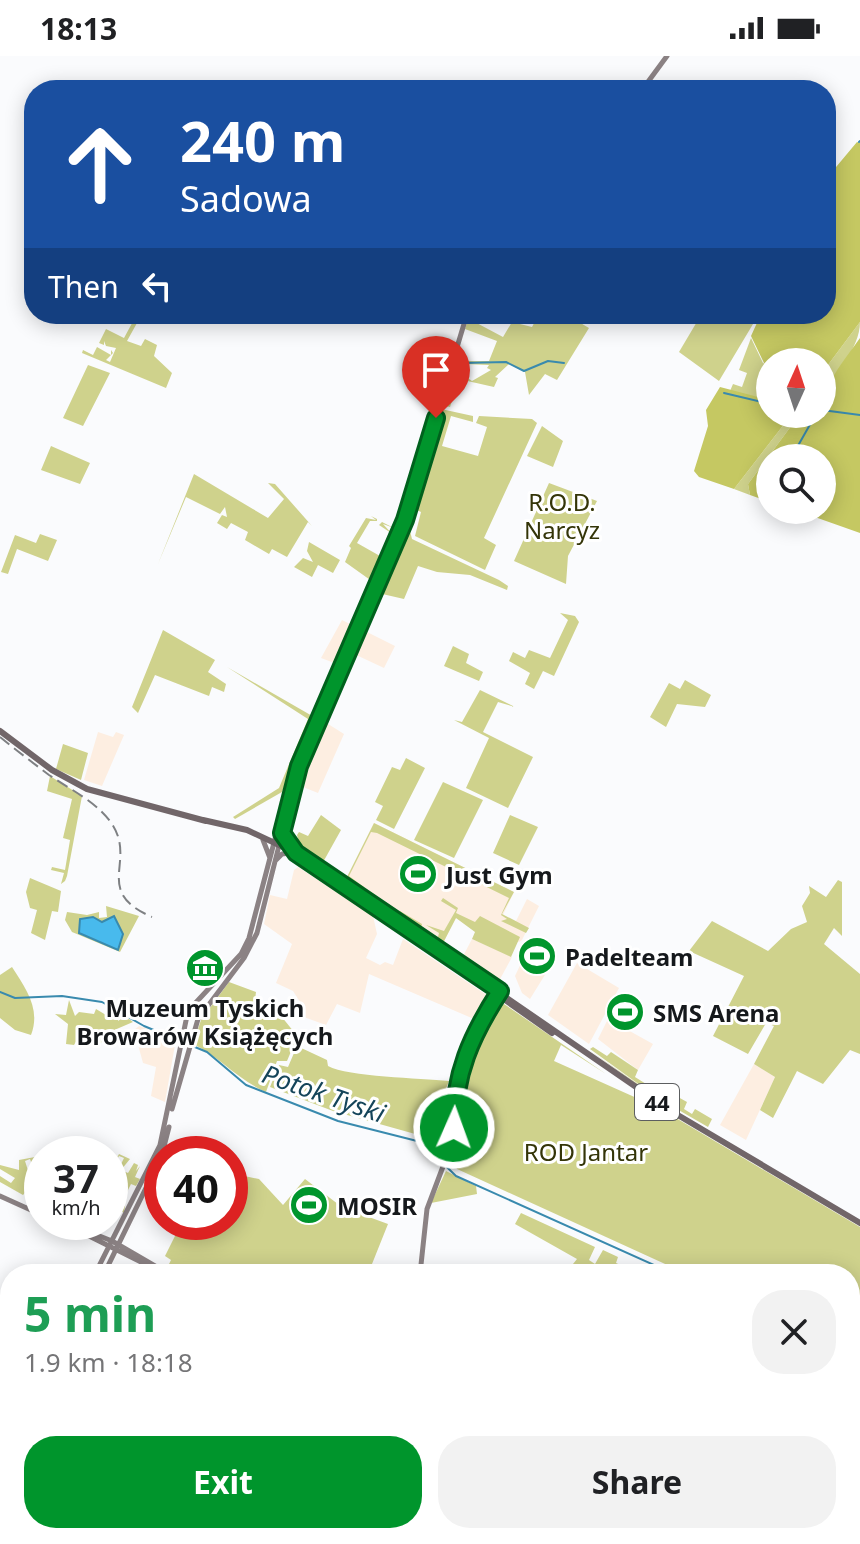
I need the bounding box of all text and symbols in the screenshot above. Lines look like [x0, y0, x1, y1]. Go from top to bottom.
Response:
text: 18:13 [40, 8, 117, 49]
text: 240 m [180, 102, 345, 178]
icon: ahead [48, 112, 152, 216]
text: Sadowa [180, 174, 312, 223]
icon: left [135, 264, 179, 308]
text: Then [48, 266, 119, 307]
pin [402, 336, 470, 418]
icon: arrive [414, 348, 458, 392]
north arrow [756, 348, 836, 428]
map controls [756, 348, 836, 524]
button: search [756, 444, 836, 524]
park label: R.O.D. Narcyz [524, 485, 600, 546]
sports icon: Just Gym [397, 853, 439, 895]
place label: Just Gym [444, 858, 553, 891]
sports icon: Padelteam [516, 935, 558, 977]
place label: Padelteam [565, 940, 693, 973]
museum icon: Muzeum Tyskich Browarów Książęcych [184, 947, 226, 989]
place label: Muzeum Tyskich Browarów Książęcych [77, 991, 333, 1052]
sports icon: SMS Arena [604, 991, 646, 1033]
place label: SMS Arena [653, 996, 779, 1029]
water label: Potok Tyski [258, 1055, 391, 1131]
road number: 44 [635, 1084, 679, 1120]
position arrow [412, 1086, 496, 1170]
park label: ROD Jantar [524, 1135, 648, 1168]
speed limit sign: 40 [144, 1136, 248, 1240]
text: 37 [53, 1150, 99, 1205]
sports icon: MOSIR [288, 1184, 330, 1226]
place label: MOSIR [337, 1189, 417, 1222]
text: km/h [51, 1194, 101, 1221]
text: 5 min [24, 1281, 156, 1346]
button: close [752, 1290, 836, 1374]
text: 1.9 km · 18:18 [24, 1344, 193, 1380]
button: Exit [24, 1436, 422, 1528]
button: Share [438, 1436, 836, 1528]

